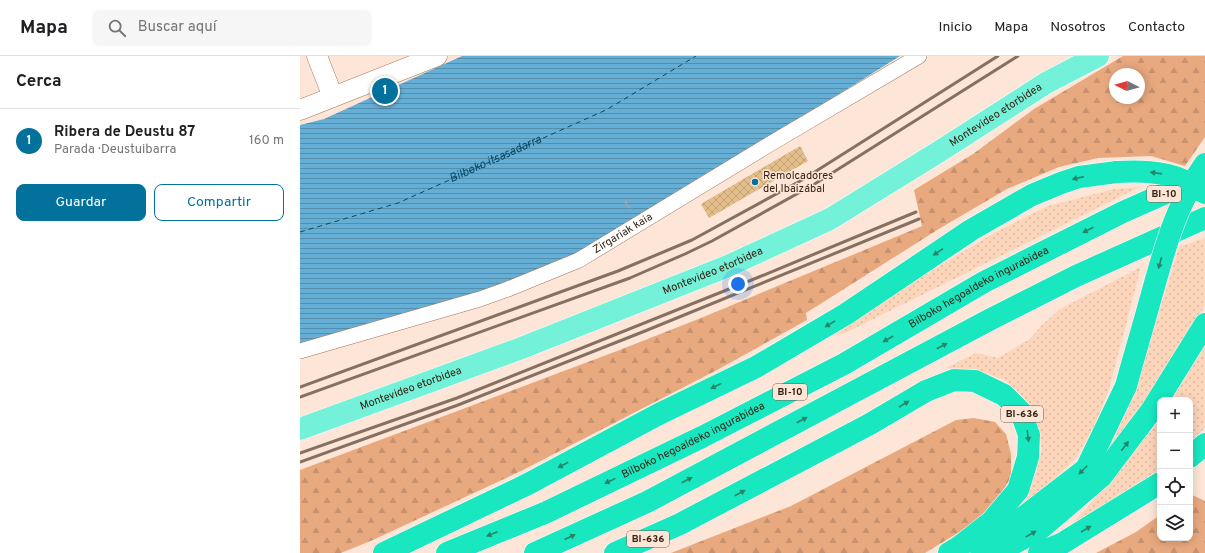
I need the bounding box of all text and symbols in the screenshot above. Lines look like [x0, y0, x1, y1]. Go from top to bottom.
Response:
search box [92, 10, 372, 46]
text: Mapa [20, 16, 68, 40]
icon: search [106, 17, 128, 39]
text: Buscar aquí [138, 18, 217, 37]
text: Inicio [939, 19, 972, 36]
text: Mapa [994, 19, 1028, 36]
text: Nosotros [1050, 19, 1106, 36]
text: Contacto [1128, 19, 1185, 36]
north arrow [1109, 68, 1145, 104]
text: Cerca [16, 71, 62, 93]
pin: 1 [372, 76, 398, 106]
street label: Montevideo etorbidea [947, 80, 1045, 150]
text: Ribera de Deustu 87 [54, 123, 195, 142]
water label: Bilboko itsasadarra [447, 132, 545, 187]
text: 1 [26, 133, 32, 149]
text: 160 m [249, 133, 284, 149]
text: Parada · Deustuibarra [54, 142, 176, 158]
place label: Remolcadores del Ibaizábal [763, 169, 833, 196]
one-way arrow [1150, 170, 1162, 176]
one-way arrow [1072, 175, 1085, 181]
marker: Remolcadores del Ibaizábal [750, 177, 760, 187]
button: Guardar [16, 184, 146, 221]
button: Compartir [154, 184, 284, 221]
road number: BI-10 [1147, 186, 1181, 202]
street label: Zirgariak kaia [590, 210, 655, 257]
one-way arrow [1082, 227, 1094, 233]
street label: Bilboko hegoaldeko ingurabidea [906, 243, 1051, 332]
street label: Montevideo etorbidea [661, 244, 765, 298]
one-way arrow [933, 248, 944, 256]
one-way arrow [1157, 257, 1163, 269]
your location [728, 274, 748, 294]
one-way arrow [824, 320, 836, 327]
one-way arrow [882, 335, 894, 342]
one-way arrow [936, 342, 947, 349]
street label: Montevideo etorbidea [358, 363, 464, 413]
one-way arrow [711, 383, 722, 389]
road number: BI-10 [773, 384, 807, 400]
map controls [1157, 397, 1193, 541]
button: + [1157, 397, 1193, 433]
street label: Bilboko hegoaldeko ingurabidea [620, 399, 767, 482]
one-way arrow [899, 400, 909, 408]
road number: BI-636 [1001, 406, 1043, 422]
one-way arrow [796, 416, 808, 423]
one-way arrow [1025, 430, 1031, 442]
button: − [1157, 433, 1193, 469]
one-way arrow [1121, 441, 1129, 452]
one-way arrow [557, 462, 569, 468]
one-way arrow [1079, 465, 1088, 475]
button: locate [1157, 469, 1193, 505]
one-way arrow [681, 477, 693, 484]
one-way arrow [605, 478, 616, 484]
one-way arrow [734, 490, 746, 496]
button: layers [1157, 505, 1193, 541]
one-way arrow [1080, 525, 1092, 532]
one-way arrow [486, 531, 498, 538]
road number: BI-636 [627, 531, 669, 547]
one-way arrow [1025, 531, 1036, 538]
one-way arrow [564, 534, 576, 540]

